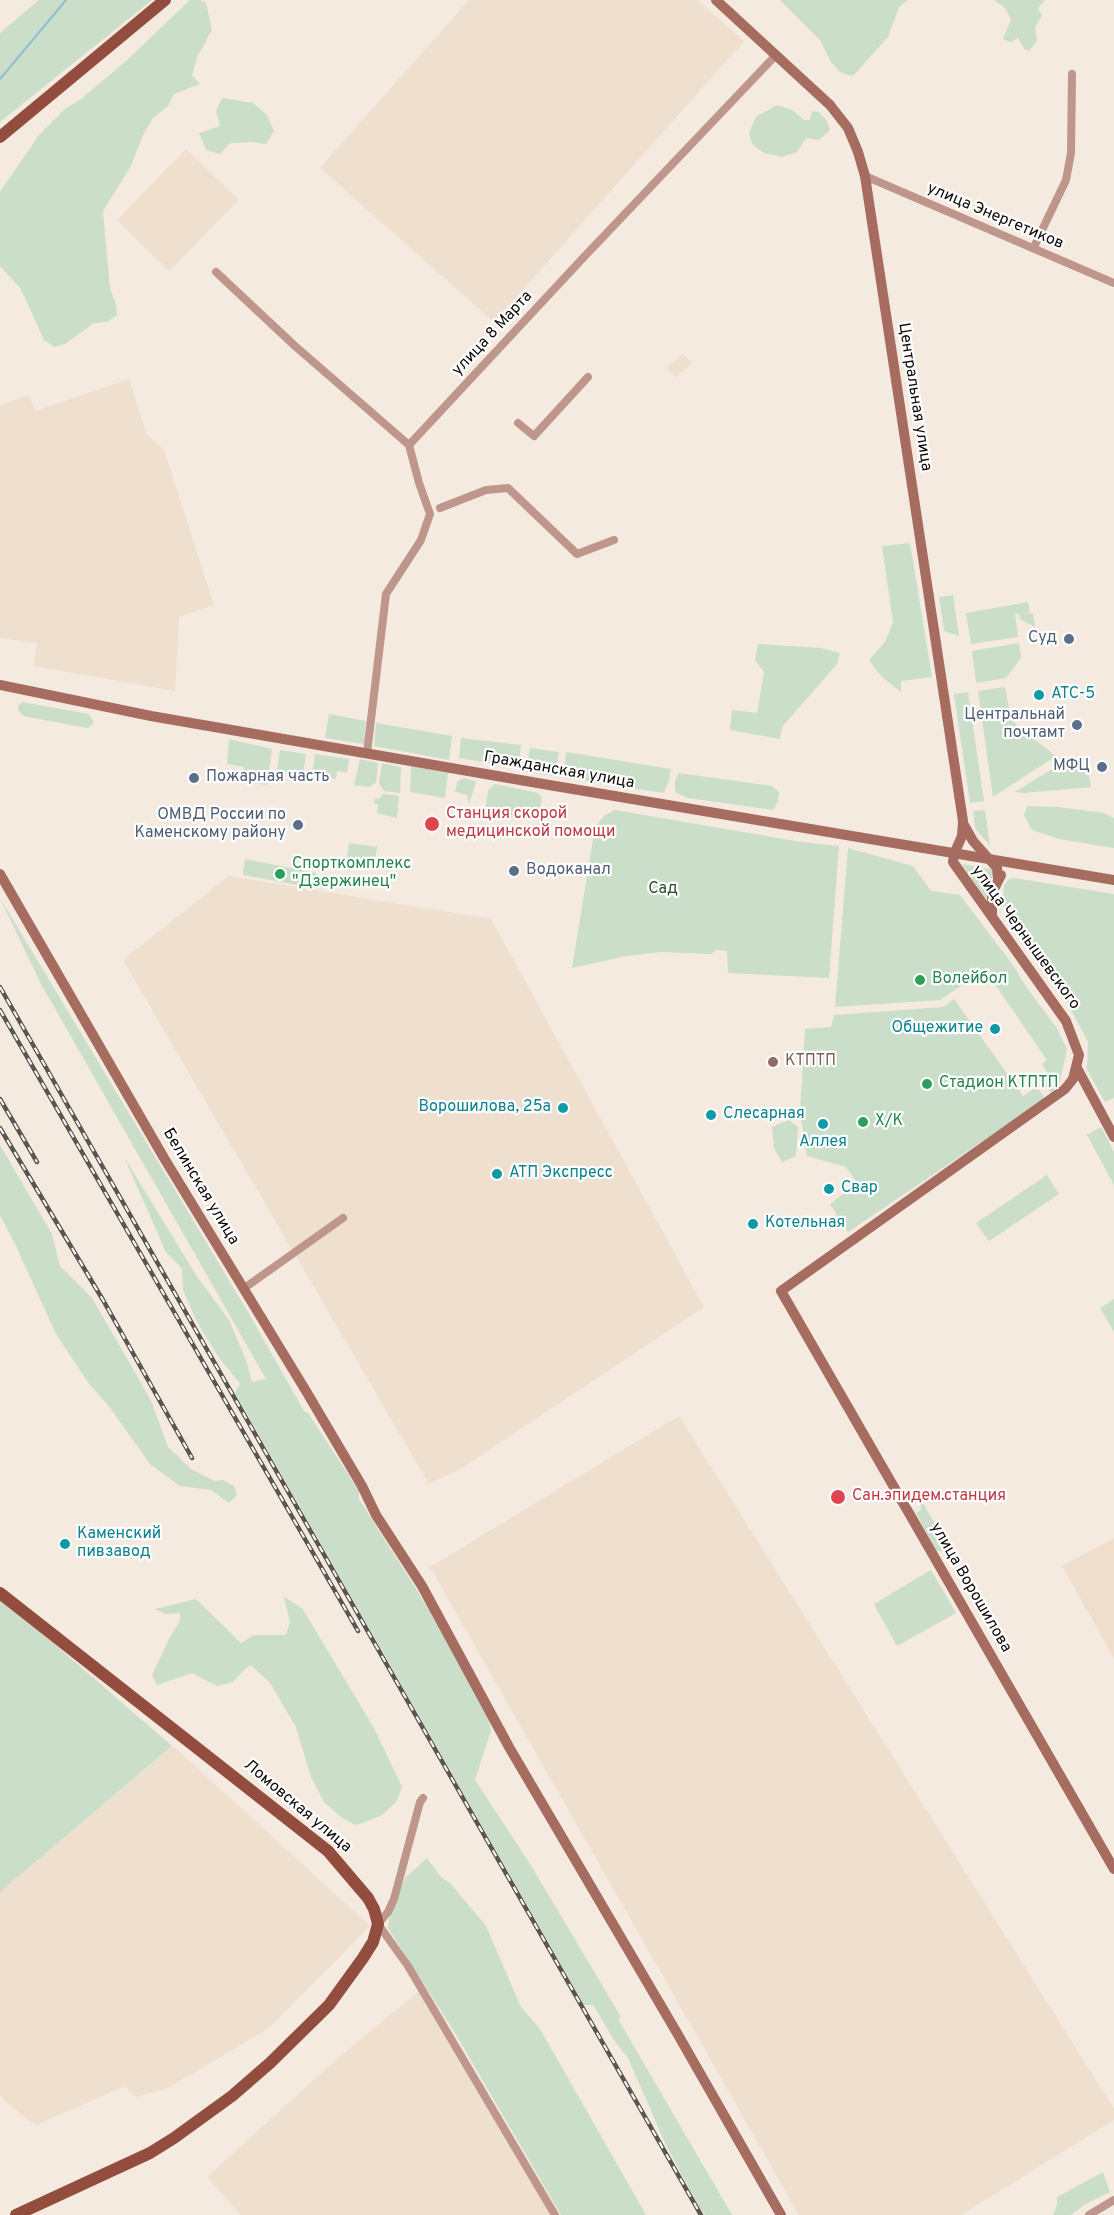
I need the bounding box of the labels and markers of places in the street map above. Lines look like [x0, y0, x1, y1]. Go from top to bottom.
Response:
place label: Суд [1028, 629, 1057, 649]
marker: Суд [1062, 632, 1076, 646]
place label: АТС-5 [1051, 685, 1095, 705]
marker: АТС-5 [1032, 688, 1046, 702]
place label: Центральнай почтамт [964, 706, 1065, 744]
marker: Центральнай почтамт [1070, 718, 1084, 732]
place label: МФЦ [1053, 757, 1090, 777]
marker: МФЦ [1095, 760, 1109, 774]
place label: Пожарная часть [206, 768, 330, 788]
marker: Пожарная часть [187, 771, 201, 785]
place label: Станция скорой медицинской помощи [446, 805, 615, 843]
place label: ОМВД России по Каменскому району [134, 806, 286, 844]
marker: Станция скорой медицинской помощи [423, 815, 441, 833]
marker: ОМВД России по Каменскому району [291, 818, 305, 832]
place label: Спорткомплекс "Дзержинец" [292, 855, 411, 893]
place label: Водоканал [526, 861, 611, 881]
marker: Водоканал [507, 864, 521, 878]
marker: Спорткомплекс "Дзержинец" [273, 867, 287, 881]
place label: Волейбол [932, 970, 1007, 990]
marker: Волейбол [913, 973, 927, 987]
place label: Общежитие [891, 1019, 983, 1039]
marker: Общежитие [988, 1022, 1002, 1036]
place label: КТПТП [785, 1052, 836, 1072]
marker: КТПТП [766, 1055, 780, 1069]
place label: Стадион КТПТП [939, 1074, 1059, 1094]
marker: Стадион КТПТП [920, 1077, 934, 1091]
place label: Ворошилова, 25а [418, 1098, 551, 1118]
marker: Ворошилова, 25а [556, 1101, 570, 1115]
place label: Слесарная [723, 1105, 805, 1125]
marker: Слесарная [704, 1108, 718, 1122]
place label: Х/К [875, 1112, 903, 1132]
marker: Х/К [856, 1115, 870, 1129]
marker: Аллея [816, 1117, 830, 1131]
place label: Аллея [799, 1133, 847, 1153]
place label: АТП Экспресс [509, 1164, 613, 1184]
marker: АТП Экспресс [490, 1167, 504, 1181]
place label: Свар [841, 1179, 878, 1199]
marker: Свар [822, 1182, 836, 1196]
place label: Котельная [765, 1214, 845, 1234]
marker: Котельная [746, 1217, 760, 1231]
place label: Сан.эпидем.станция [852, 1487, 1006, 1507]
marker: Сан.эпидем.станция [829, 1488, 847, 1506]
place label: Каменский пивзавод [77, 1525, 161, 1563]
marker: Каменский пивзавод [58, 1537, 72, 1551]

